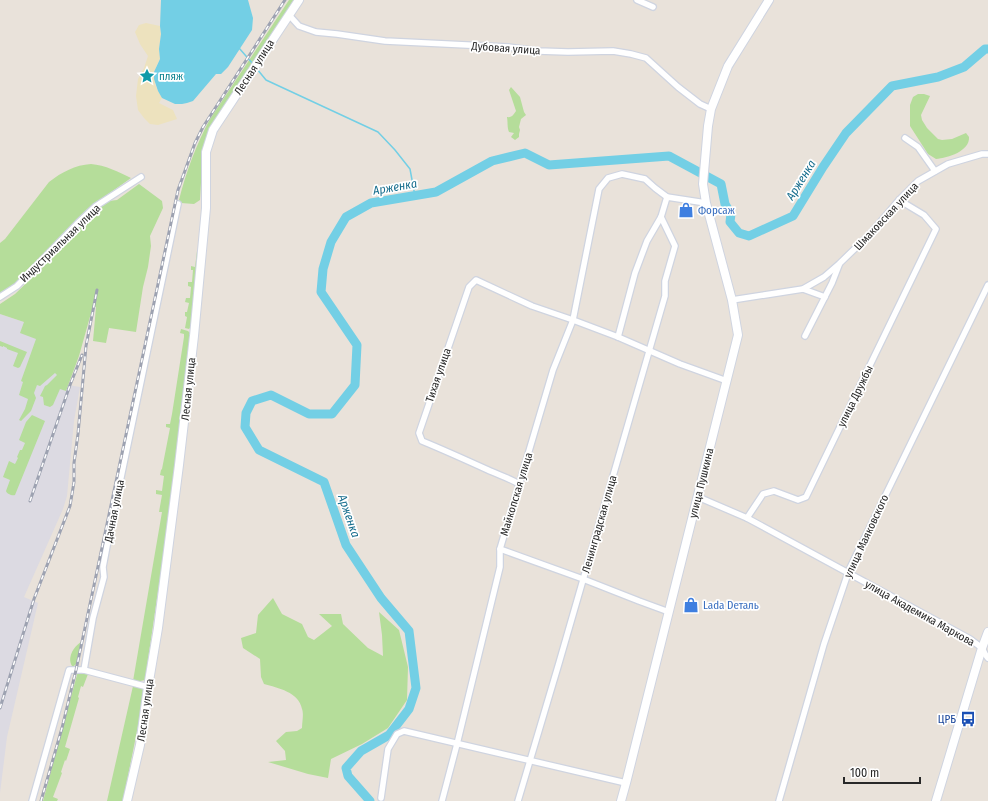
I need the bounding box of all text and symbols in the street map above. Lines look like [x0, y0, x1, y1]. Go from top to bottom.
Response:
street label: Лесная улица [232, 37, 277, 97]
street label: Дубовая улица [470, 40, 541, 57]
place icon: пляж [138, 67, 156, 85]
place label: пляж [159, 70, 183, 83]
water label: Арженка [783, 157, 819, 203]
water label: Арженка [371, 176, 418, 198]
street label: Шмаковская улица [852, 180, 921, 253]
shop icon: Форсаж [677, 201, 695, 219]
street label: Индустриальная улица [17, 202, 103, 285]
place label: Форсаж [698, 204, 735, 217]
street label: Тихая улица [423, 346, 454, 404]
street label: Лесная улица [179, 357, 198, 421]
street label: улица Дружбы [835, 363, 876, 429]
street label: улица Пушкина [686, 447, 716, 520]
street label: Майкопская улица [498, 451, 535, 537]
street label: Ленинградская улица [579, 474, 620, 575]
street label: Дачная улица [102, 479, 127, 545]
water label: Арженка [335, 492, 363, 539]
street label: улица Маяковского [841, 492, 892, 580]
street label: улица Академика Маркова [863, 578, 977, 649]
shop icon: Lada Dеталь [682, 596, 700, 614]
place label: Lada Dеталь [703, 599, 759, 612]
street label: Лесная улица [135, 678, 156, 742]
bus stop icon: ЦРБ [959, 710, 977, 728]
place label: ЦРБ [938, 713, 956, 726]
scale bar [844, 759, 920, 785]
text: 100 m [850, 766, 879, 780]

